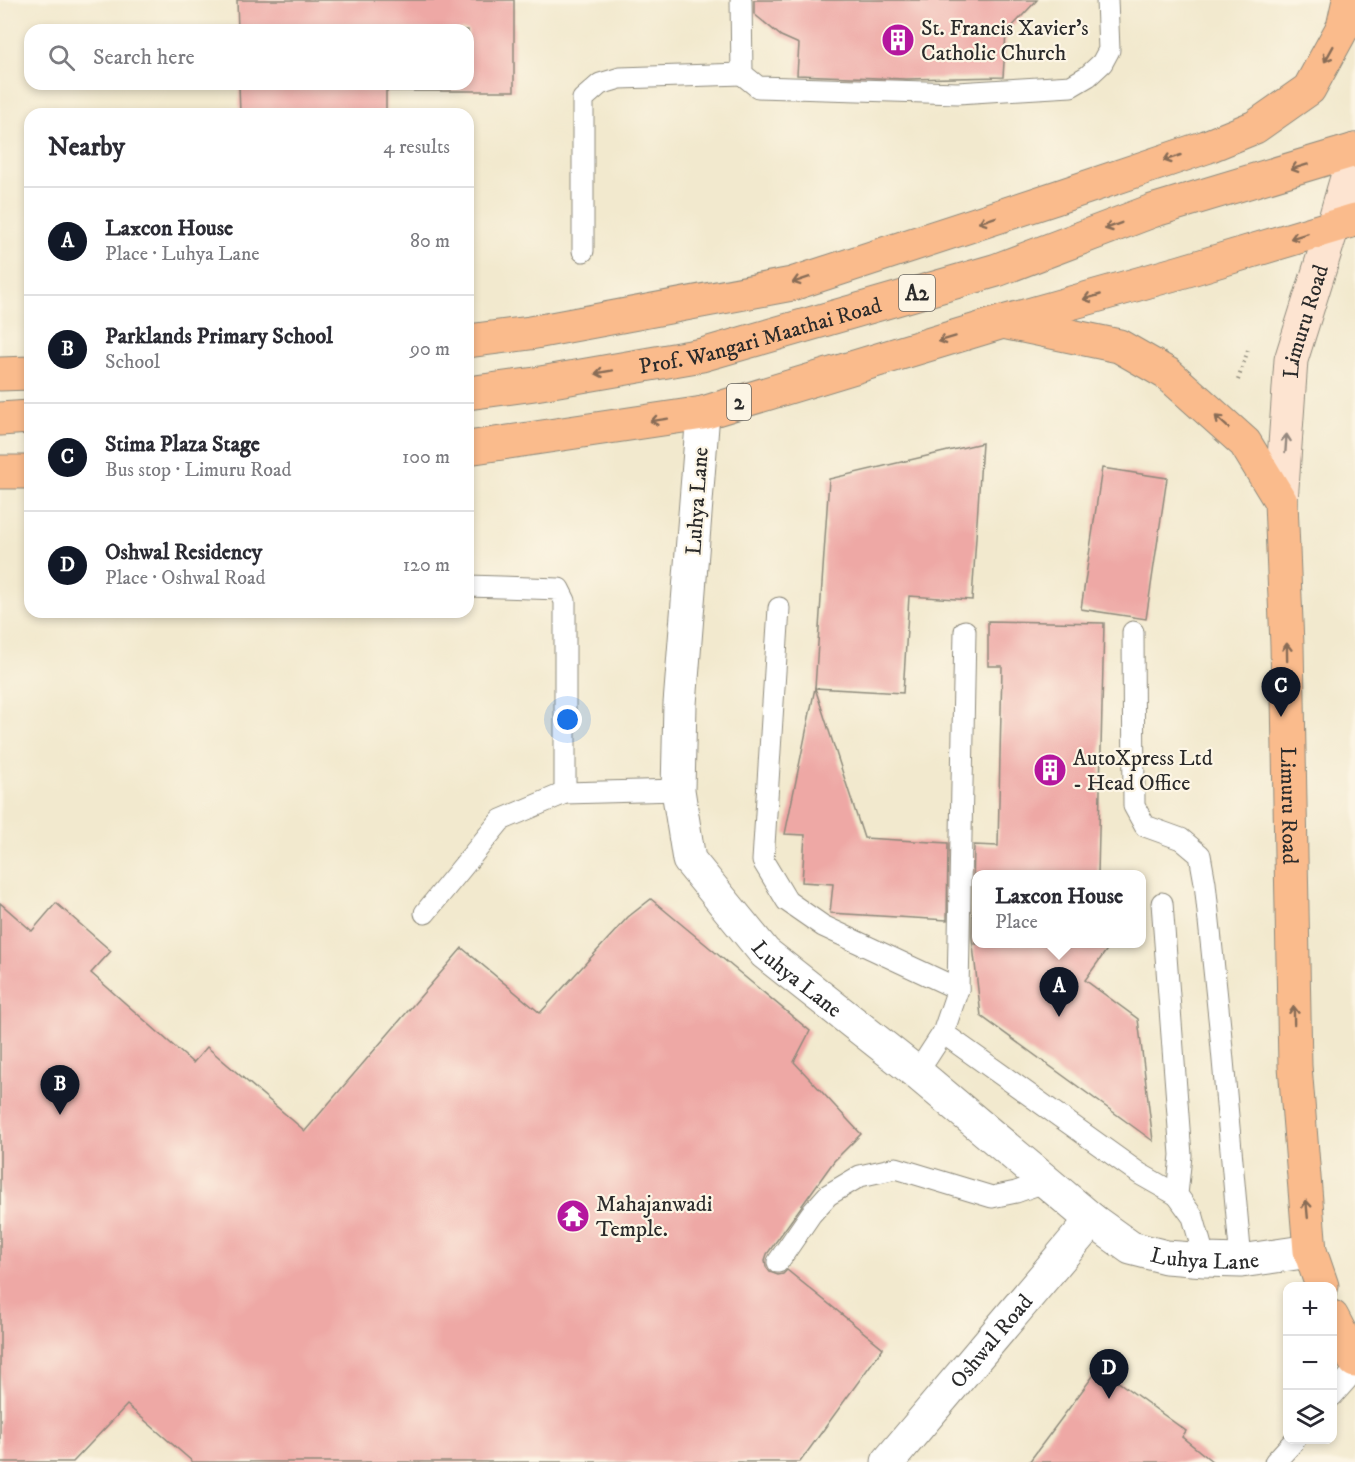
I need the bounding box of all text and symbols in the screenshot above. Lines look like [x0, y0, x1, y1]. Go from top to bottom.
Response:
place label: St. Francis Xavier's Catholic Church [921, 15, 1089, 67]
building icon: St. Francis Xavier's Catholic Church [880, 22, 916, 58]
search box [24, 24, 474, 90]
icon: search [45, 41, 78, 74]
text: Search here [93, 44, 195, 71]
one-way arrow [1322, 45, 1334, 62]
text: Nearby [48, 131, 125, 164]
text: 4 results [383, 135, 450, 160]
one-way arrow [1163, 154, 1182, 165]
one-way arrow [1290, 162, 1309, 173]
text: Laxcon House [105, 215, 233, 242]
one-way arrow [978, 216, 997, 227]
one-way arrow [1104, 221, 1123, 232]
text: A [61, 229, 74, 254]
text: 80 m [410, 229, 450, 254]
one-way arrow [1290, 231, 1309, 242]
text: Place · Luhya Lane [105, 242, 260, 267]
street label: Limuru Road [1278, 261, 1335, 379]
road number: A2 [899, 275, 935, 311]
one-way arrow [792, 276, 811, 287]
street label: Prof. Wangari Maathai Road [637, 292, 885, 381]
one-way arrow [1083, 292, 1102, 303]
text: Parklands Primary School [105, 323, 333, 350]
one-way arrow [938, 334, 957, 345]
text: B [61, 337, 74, 362]
text: 90 m [410, 337, 450, 362]
text: School [105, 350, 160, 375]
one-way arrow [594, 367, 614, 378]
road number: 2 [727, 384, 751, 420]
one-way arrow [649, 414, 669, 425]
one-way arrow [1214, 415, 1229, 429]
text: Stima Plaza Stage [105, 431, 260, 458]
one-way arrow [1280, 434, 1291, 454]
text: C [61, 445, 74, 470]
text: 100 m [402, 445, 450, 470]
street label: Luhya Lane [680, 446, 715, 556]
text: Bus stop · Limuru Road [105, 458, 291, 483]
text: Oshwal Residency [105, 539, 262, 566]
text: D [60, 553, 75, 578]
text: 120 m [403, 553, 450, 578]
text: Place · Oshwal Road [105, 566, 266, 591]
one-way arrow [1281, 642, 1293, 662]
pin: C [1262, 668, 1300, 717]
your location [553, 705, 582, 734]
place label: AutoXpress Ltd - Head Office [1073, 745, 1213, 797]
street label: Limuru Road [1274, 746, 1303, 865]
building icon: AutoXpress Ltd - Head Office [1032, 752, 1068, 788]
popup [972, 870, 1146, 948]
text: Laxcon House [995, 883, 1123, 910]
text: Place [995, 910, 1038, 935]
street label: Luhya Lane [745, 935, 847, 1024]
pin: A [1040, 968, 1078, 1017]
one-way arrow [1288, 1005, 1300, 1025]
pin: B [40, 1066, 80, 1115]
place label: Mahajanwadi Temple. [596, 1191, 712, 1243]
temple icon: Mahajanwadi Temple. [555, 1198, 591, 1234]
one-way arrow [1301, 1200, 1312, 1220]
street label: Luhya Lane [1147, 1242, 1261, 1276]
map controls [1283, 1282, 1337, 1444]
button: + [1283, 1282, 1337, 1336]
street label: Oshwal Road [944, 1289, 1039, 1394]
button: − [1283, 1336, 1337, 1390]
pin: D [1090, 1350, 1128, 1399]
button: layers [1283, 1390, 1337, 1444]

